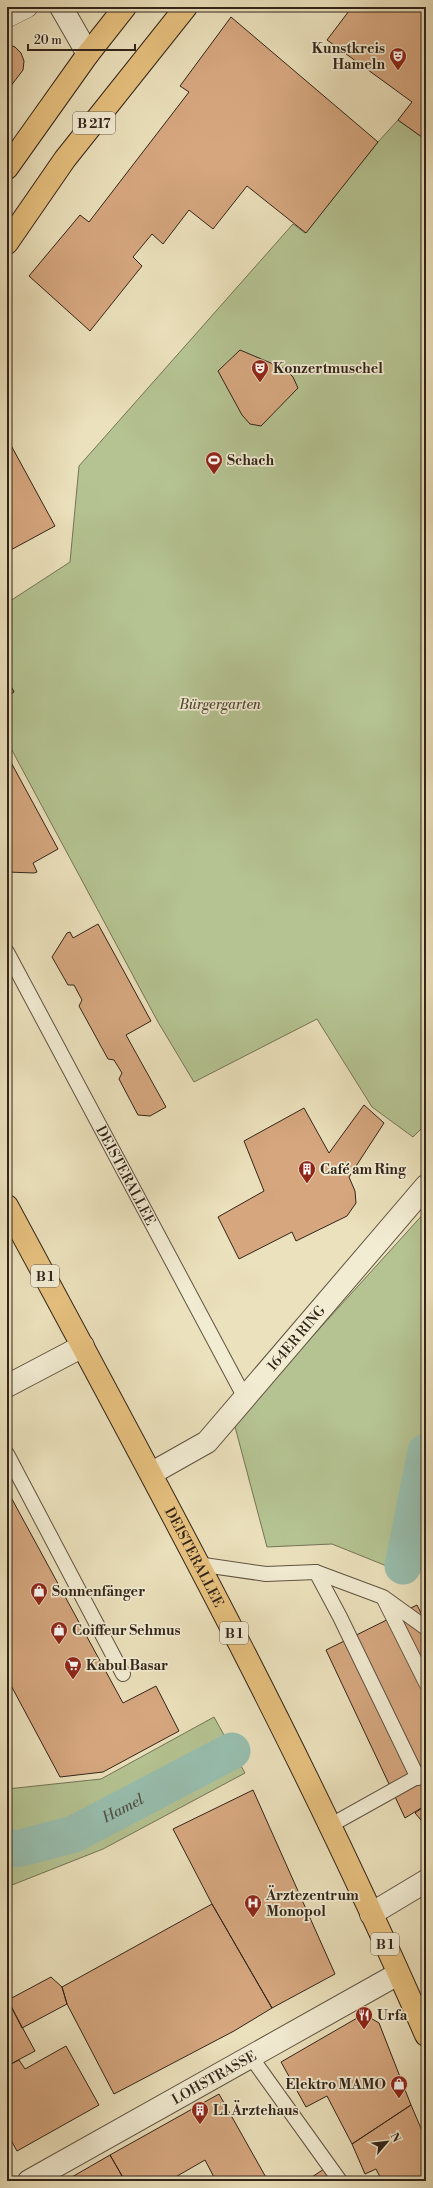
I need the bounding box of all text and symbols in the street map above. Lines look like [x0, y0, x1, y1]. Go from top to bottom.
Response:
scale bar [28, 26, 135, 52]
text: 20 m [34, 33, 62, 48]
place label: Kunstkreis Hameln [312, 40, 385, 74]
theatre icon: Kunstkreis Hameln [388, 46, 408, 71]
road number: B 217 [73, 112, 115, 134]
theatre icon: Konzertmuschel [250, 358, 270, 383]
place label: Konzertmuschel [273, 360, 383, 378]
sports icon: Schach [204, 450, 224, 475]
place label: Schach [227, 452, 275, 470]
park label: Bürgergarten [178, 696, 261, 714]
street label: DEISTERALLEE [91, 1123, 159, 1229]
building icon: Café am Ring [297, 1159, 317, 1184]
place label: Café am Ring [320, 1161, 407, 1179]
road number: B 1 [31, 1265, 59, 1287]
street label: 164ER RING [264, 1302, 330, 1375]
street label: DEISTERALLEE [160, 1504, 227, 1611]
shop icon: Sonnenfänger [29, 1581, 49, 1606]
place label: Sonnenfänger [52, 1583, 145, 1601]
shop icon: Coiffeur Sehmus [49, 1620, 69, 1645]
place label: Coiffeur Sehmus [72, 1622, 181, 1640]
road number: B 1 [220, 1622, 248, 1644]
supermarket icon: Kabul Basar [63, 1655, 83, 1680]
place label: Kabul Basar [86, 1657, 168, 1675]
water label: Hamel [98, 1790, 147, 1828]
place label: Ärztezentrum Monopol [265, 1885, 359, 1921]
hospital icon: Ärztezentrum Monopol [243, 1893, 263, 1918]
road number: B 1 [371, 1933, 399, 1955]
restaurant icon: Urfa [354, 2005, 374, 2030]
place label: Urfa [377, 2007, 408, 2025]
street label: LOHSTRASSE [169, 2047, 260, 2109]
shop icon: Elektro MAMO [389, 2074, 409, 2099]
place label: Elektro MAMO [286, 2076, 386, 2094]
building icon: L1 Ärztehaus [190, 2100, 210, 2125]
place label: L1 Ärztehaus [213, 2100, 299, 2120]
north arrow [367, 2122, 407, 2162]
text: N [387, 2131, 403, 2145]

